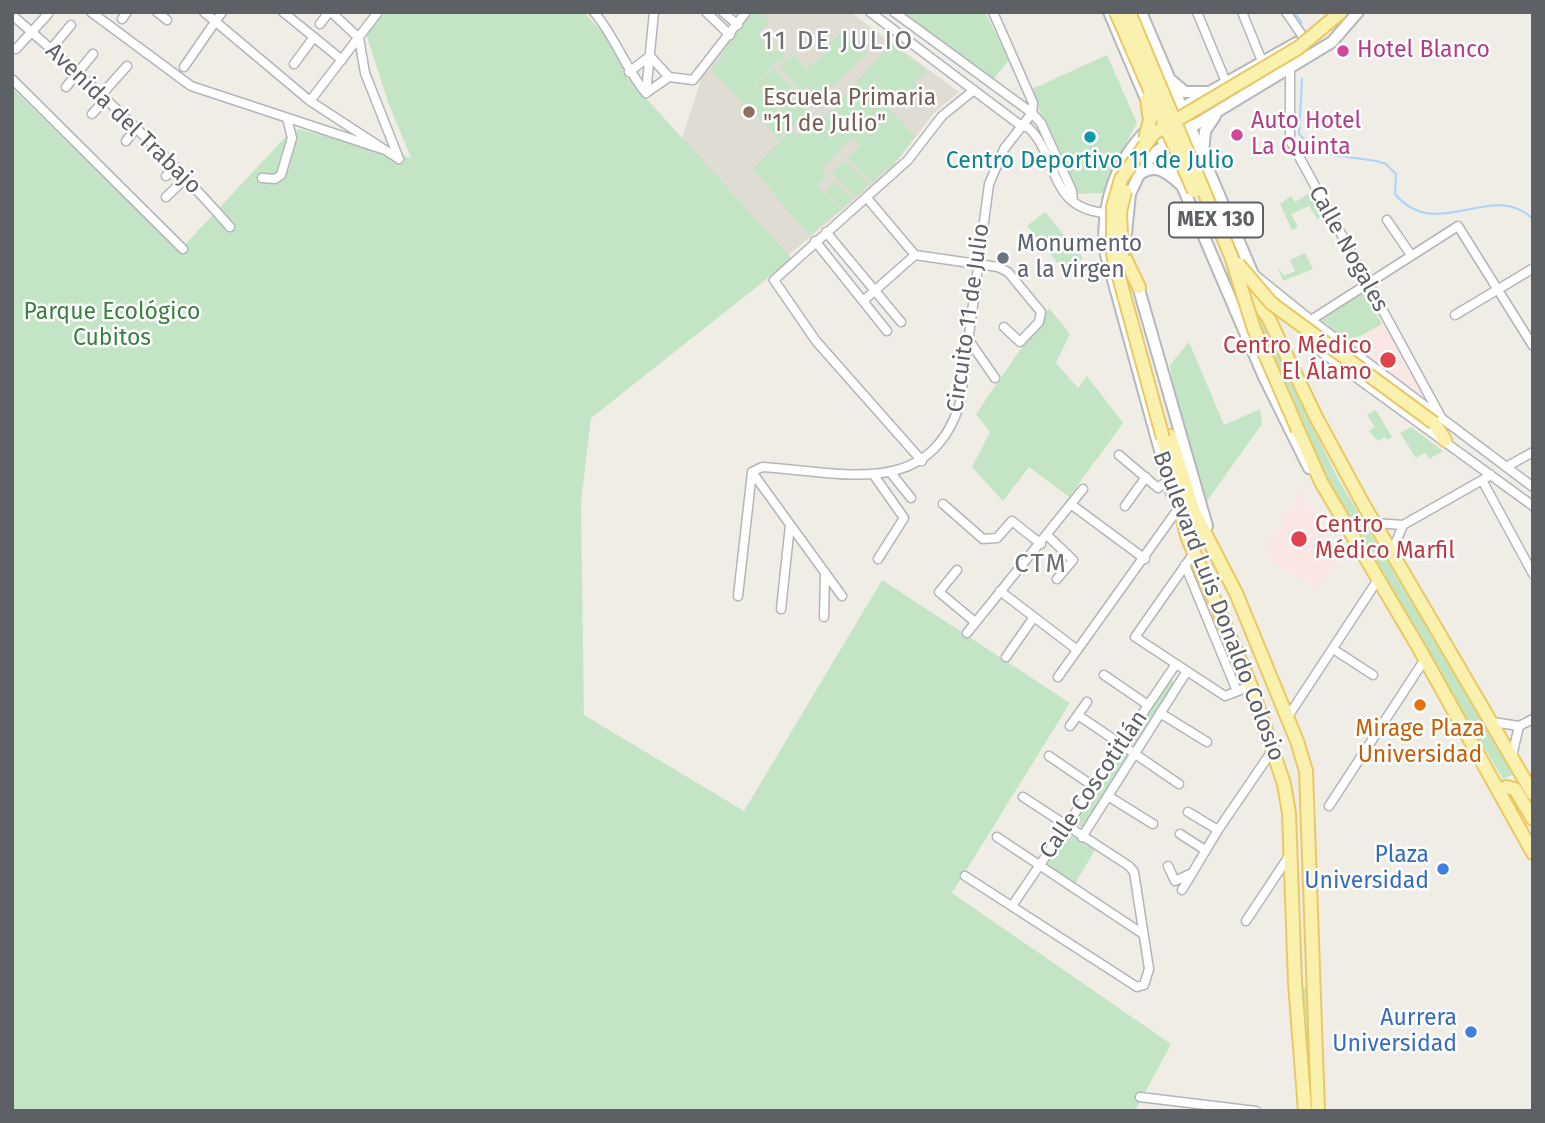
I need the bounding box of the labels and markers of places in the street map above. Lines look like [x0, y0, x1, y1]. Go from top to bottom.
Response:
place label: Hotel Blanco [1357, 37, 1490, 65]
marker: Hotel Blanco [1335, 43, 1351, 59]
place label: Escuela Primaria "11 de Julio" [763, 85, 936, 139]
marker: Escuela Primaria "11 de Julio" [741, 104, 757, 120]
place label: Auto Hotel La Quinta [1251, 108, 1361, 162]
marker: Auto Hotel La Quinta [1229, 127, 1245, 143]
marker: Centro Deportivo 11 de Julio [1082, 129, 1098, 145]
place label: Centro Deportivo 11 de Julio [946, 148, 1234, 176]
place label: Monumento a la virgen [1017, 231, 1142, 285]
marker: Monumento a la virgen [995, 250, 1011, 266]
place label: Centro Médico El Álamo [1223, 333, 1372, 387]
marker: Centro Médico El Álamo [1378, 350, 1398, 370]
place label: Centro Médico Marfil [1315, 512, 1455, 566]
marker: Centro Médico Marfil [1289, 529, 1309, 549]
marker: Mirage Plaza Universidad [1412, 697, 1428, 713]
place label: Mirage Plaza Universidad [1355, 716, 1485, 770]
place label: Plaza Universidad [1304, 842, 1429, 896]
marker: Plaza Universidad [1435, 861, 1451, 877]
place label: Aurrera Universidad [1332, 1005, 1457, 1059]
marker: Aurrera Universidad [1463, 1024, 1479, 1040]

